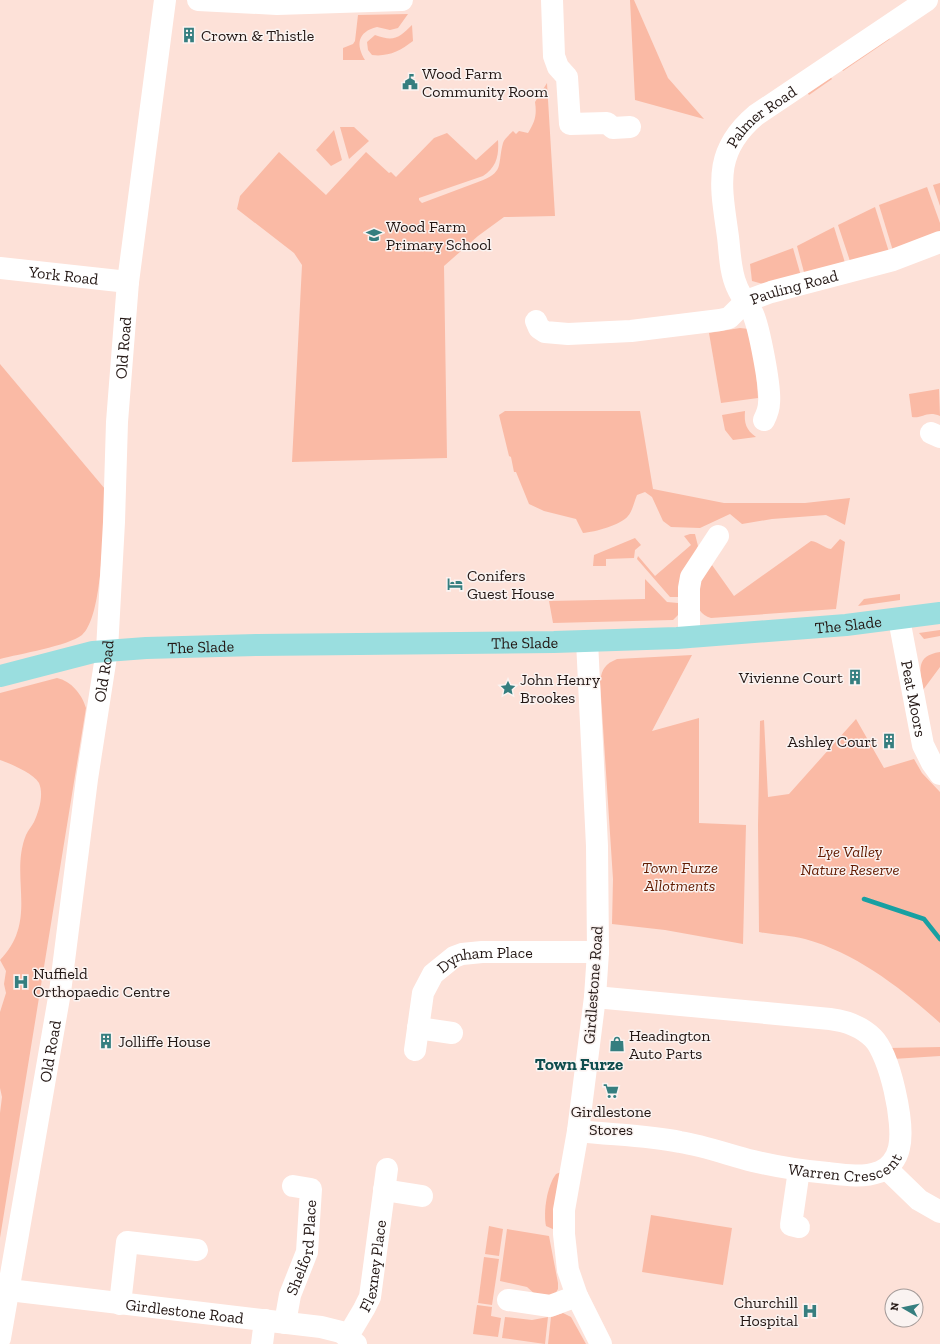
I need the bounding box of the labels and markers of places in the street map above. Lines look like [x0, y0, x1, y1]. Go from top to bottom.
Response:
building icon: Crown & Thistle [180, 26, 198, 44]
place label: Crown & Thistle [201, 26, 314, 45]
place label: Wood Farm Community Room [422, 64, 548, 101]
public building icon: Wood Farm Community Room [401, 73, 419, 91]
place label: Wood Farm Primary School [386, 217, 492, 254]
school or university icon: Wood Farm Primary School [365, 226, 383, 244]
place label: Conifers Guest House [467, 566, 555, 603]
hotel icon: Conifers Guest House [446, 575, 464, 593]
place label: Vivienne Court [738, 668, 843, 687]
building icon: Vivienne Court [846, 668, 864, 686]
place label: John Henry Brookes [520, 670, 601, 707]
place icon: John Henry Brookes [499, 679, 517, 697]
place label: Ashley Court [788, 732, 877, 751]
building icon: Ashley Court [880, 732, 898, 750]
place label: Nuffield Orthopaedic Centre [33, 964, 170, 1001]
hospital icon: Nuffield Orthopaedic Centre [12, 973, 30, 991]
place label: Headington Auto Parts [629, 1026, 711, 1063]
building icon: Jolliffe House [97, 1032, 115, 1050]
place label: Jolliffe House [118, 1032, 210, 1051]
shop icon: Headington Auto Parts [608, 1035, 626, 1053]
supermarket icon: Girdlestone Stores [602, 1082, 620, 1100]
place label: Girdlestone Stores [571, 1102, 651, 1139]
place label: Churchill Hospital [734, 1293, 798, 1330]
hospital icon: Churchill Hospital [801, 1302, 819, 1320]

